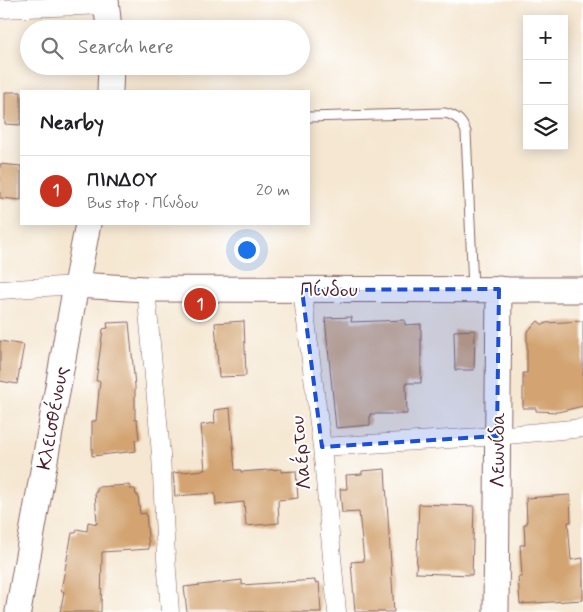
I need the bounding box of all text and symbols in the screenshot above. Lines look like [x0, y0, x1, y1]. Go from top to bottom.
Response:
map controls [523, 15, 568, 150]
button: + [523, 15, 568, 60]
search box [20, 20, 310, 75]
icon: search [38, 34, 66, 62]
text: Search here [78, 35, 174, 60]
button: − [523, 60, 568, 105]
button: layers [523, 105, 568, 150]
text: Nearby [40, 109, 104, 137]
text: ΠΙΝΔΟΥ [87, 168, 157, 193]
text: 1 [52, 180, 60, 201]
text: 20 m [256, 180, 290, 201]
text: Bus stop · Πίνδου [87, 193, 198, 214]
your location [234, 237, 260, 263]
street label: Πίνδου [300, 277, 358, 304]
pin: 1 [184, 285, 216, 323]
street label: Κλεισθένους [31, 364, 76, 472]
street label: Λεωνίδα [485, 412, 512, 488]
street label: Λαέρτου [284, 414, 319, 492]

